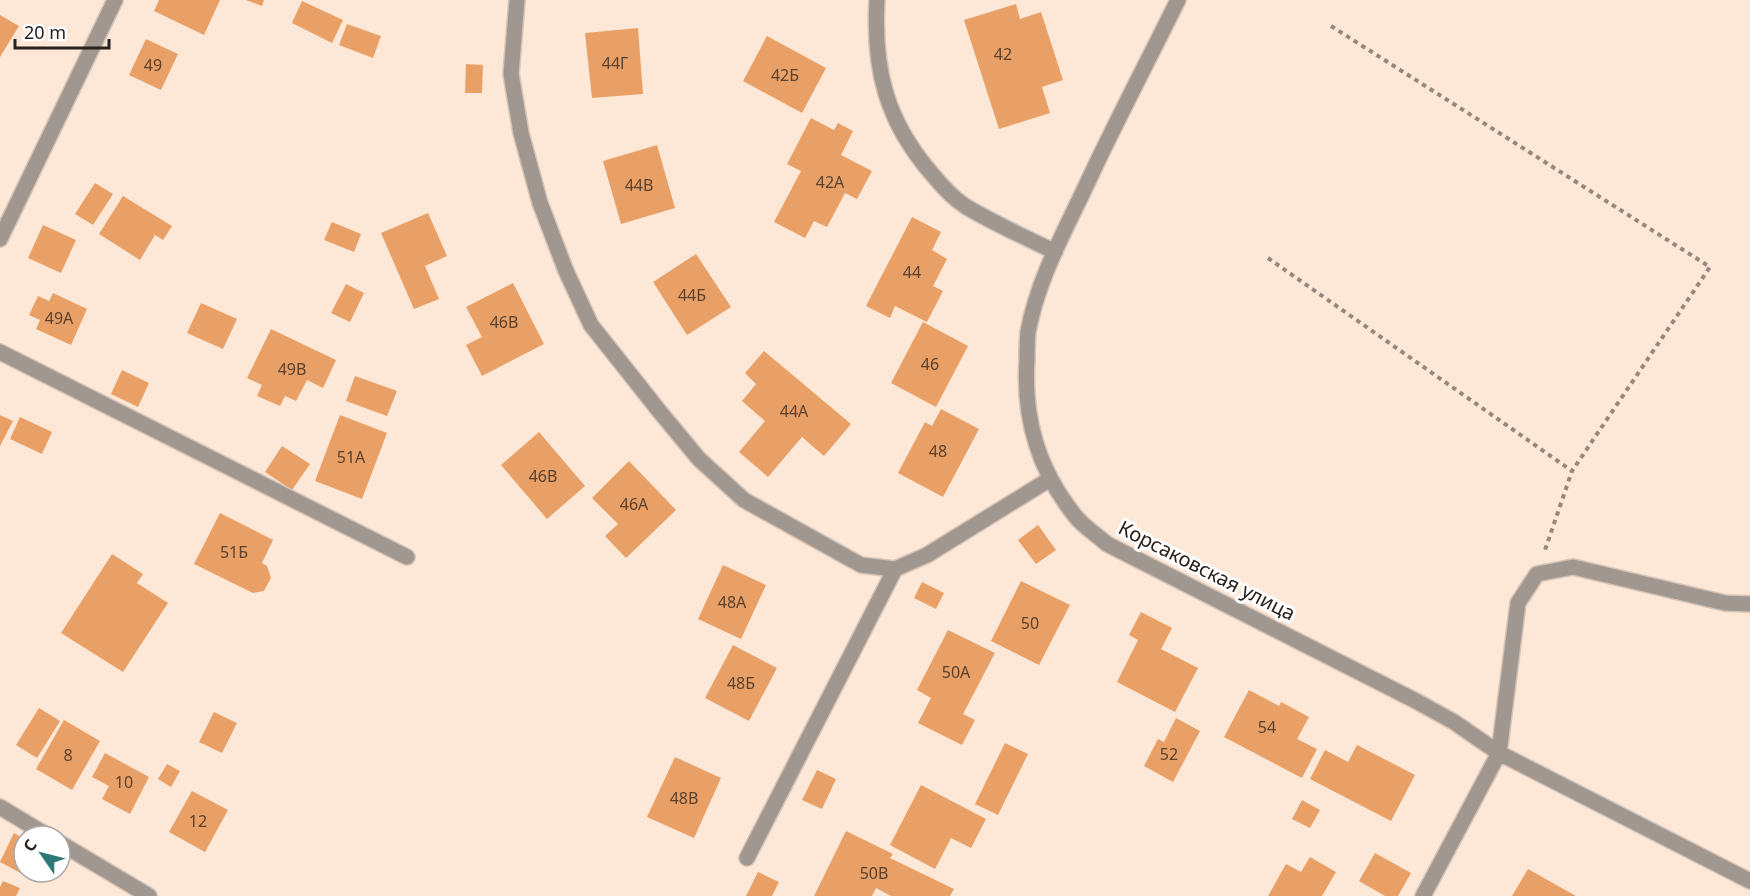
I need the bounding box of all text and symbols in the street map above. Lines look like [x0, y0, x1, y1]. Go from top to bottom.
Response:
scale bar [15, 12, 110, 50]
text: 20 m [24, 20, 66, 44]
house number: 42 [994, 43, 1012, 65]
house number: 44Г [602, 52, 628, 74]
house number: 49 [144, 54, 162, 76]
house number: 42Б [771, 64, 799, 86]
house number: 42А [816, 171, 845, 193]
house number: 44В [625, 174, 653, 196]
house number: 44 [903, 261, 921, 283]
house number: 44Б [678, 284, 706, 306]
house number: 49А [45, 307, 74, 329]
house number: 46В [490, 311, 518, 333]
house number: 46 [921, 353, 939, 375]
house number: 49В [278, 358, 306, 380]
house number: 44А [780, 400, 809, 422]
house number: 48 [929, 440, 947, 462]
house number: 51А [337, 446, 366, 468]
house number: 46В [529, 465, 557, 487]
house number: 46А [620, 493, 649, 515]
street label: Корсаковская улица [1114, 514, 1300, 626]
house number: 51Б [220, 541, 248, 563]
house number: 48А [718, 591, 747, 613]
house number: 50 [1021, 612, 1039, 634]
house number: 50А [942, 661, 971, 683]
house number: 48Б [727, 672, 755, 694]
house number: 54 [1258, 716, 1276, 738]
house number: 52 [1160, 743, 1178, 765]
house number: 8 [63, 744, 73, 766]
house number: 10 [115, 771, 133, 793]
house number: 48В [670, 787, 698, 809]
house number: 12 [189, 810, 207, 832]
north arrow [12, 824, 72, 884]
text: С [18, 835, 42, 856]
house number: 50В [860, 862, 888, 884]

